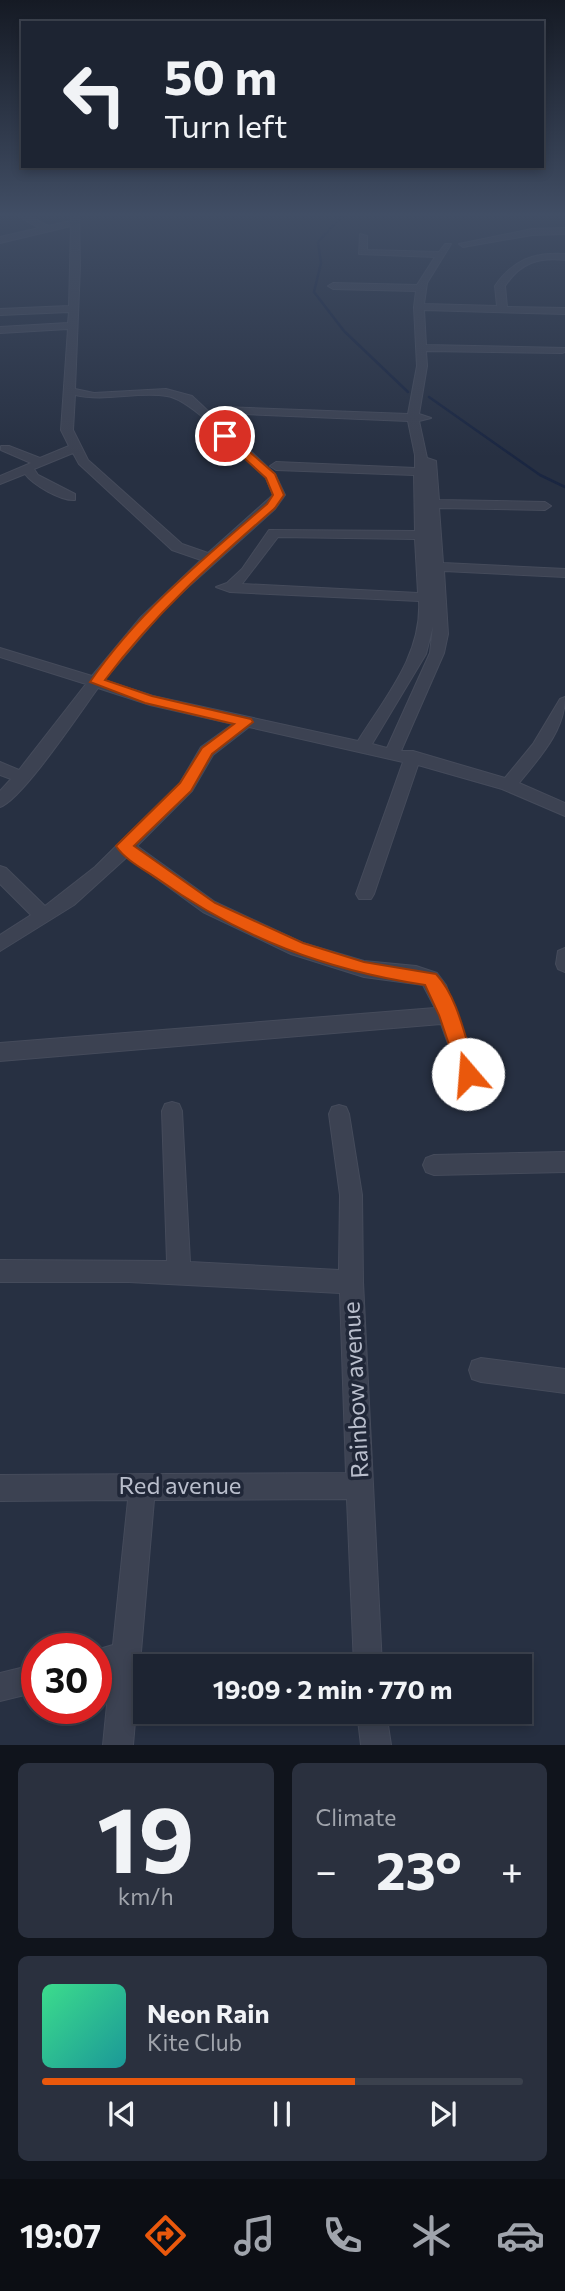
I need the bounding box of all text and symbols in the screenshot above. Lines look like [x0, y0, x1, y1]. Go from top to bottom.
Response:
text: 50 m [164, 45, 277, 105]
icon: left [49, 49, 140, 140]
text: Turn left [164, 105, 288, 145]
pin [195, 406, 255, 466]
icon: arrive [206, 417, 244, 455]
position arrow [431, 1037, 505, 1111]
street label: Rainbow avenue [335, 1301, 374, 1479]
street label: Red avenue [118, 1470, 242, 1499]
speed limit sign: 30 [21, 1633, 112, 1724]
text: 19:09 · 2 min · 770 m [213, 1673, 452, 1704]
text: 19 [97, 1780, 194, 1892]
text: Climate [316, 1803, 397, 1831]
text: 23° [376, 1837, 462, 1901]
text: − [316, 1846, 337, 1893]
text: + [501, 1846, 523, 1893]
text: km/h [118, 1882, 174, 1910]
text: Neon Rain [147, 1997, 270, 2028]
text: Kite Club [147, 2028, 242, 2056]
icon: previous [103, 2095, 141, 2133]
icon: pause [263, 2095, 301, 2133]
icon: next [424, 2095, 462, 2133]
icon: directions [141, 2211, 190, 2260]
icon: music [230, 2211, 279, 2260]
icon: phone [318, 2211, 367, 2260]
icon: climate [407, 2211, 456, 2260]
icon: car [496, 2211, 545, 2260]
text: 19:07 [20, 2215, 101, 2255]

